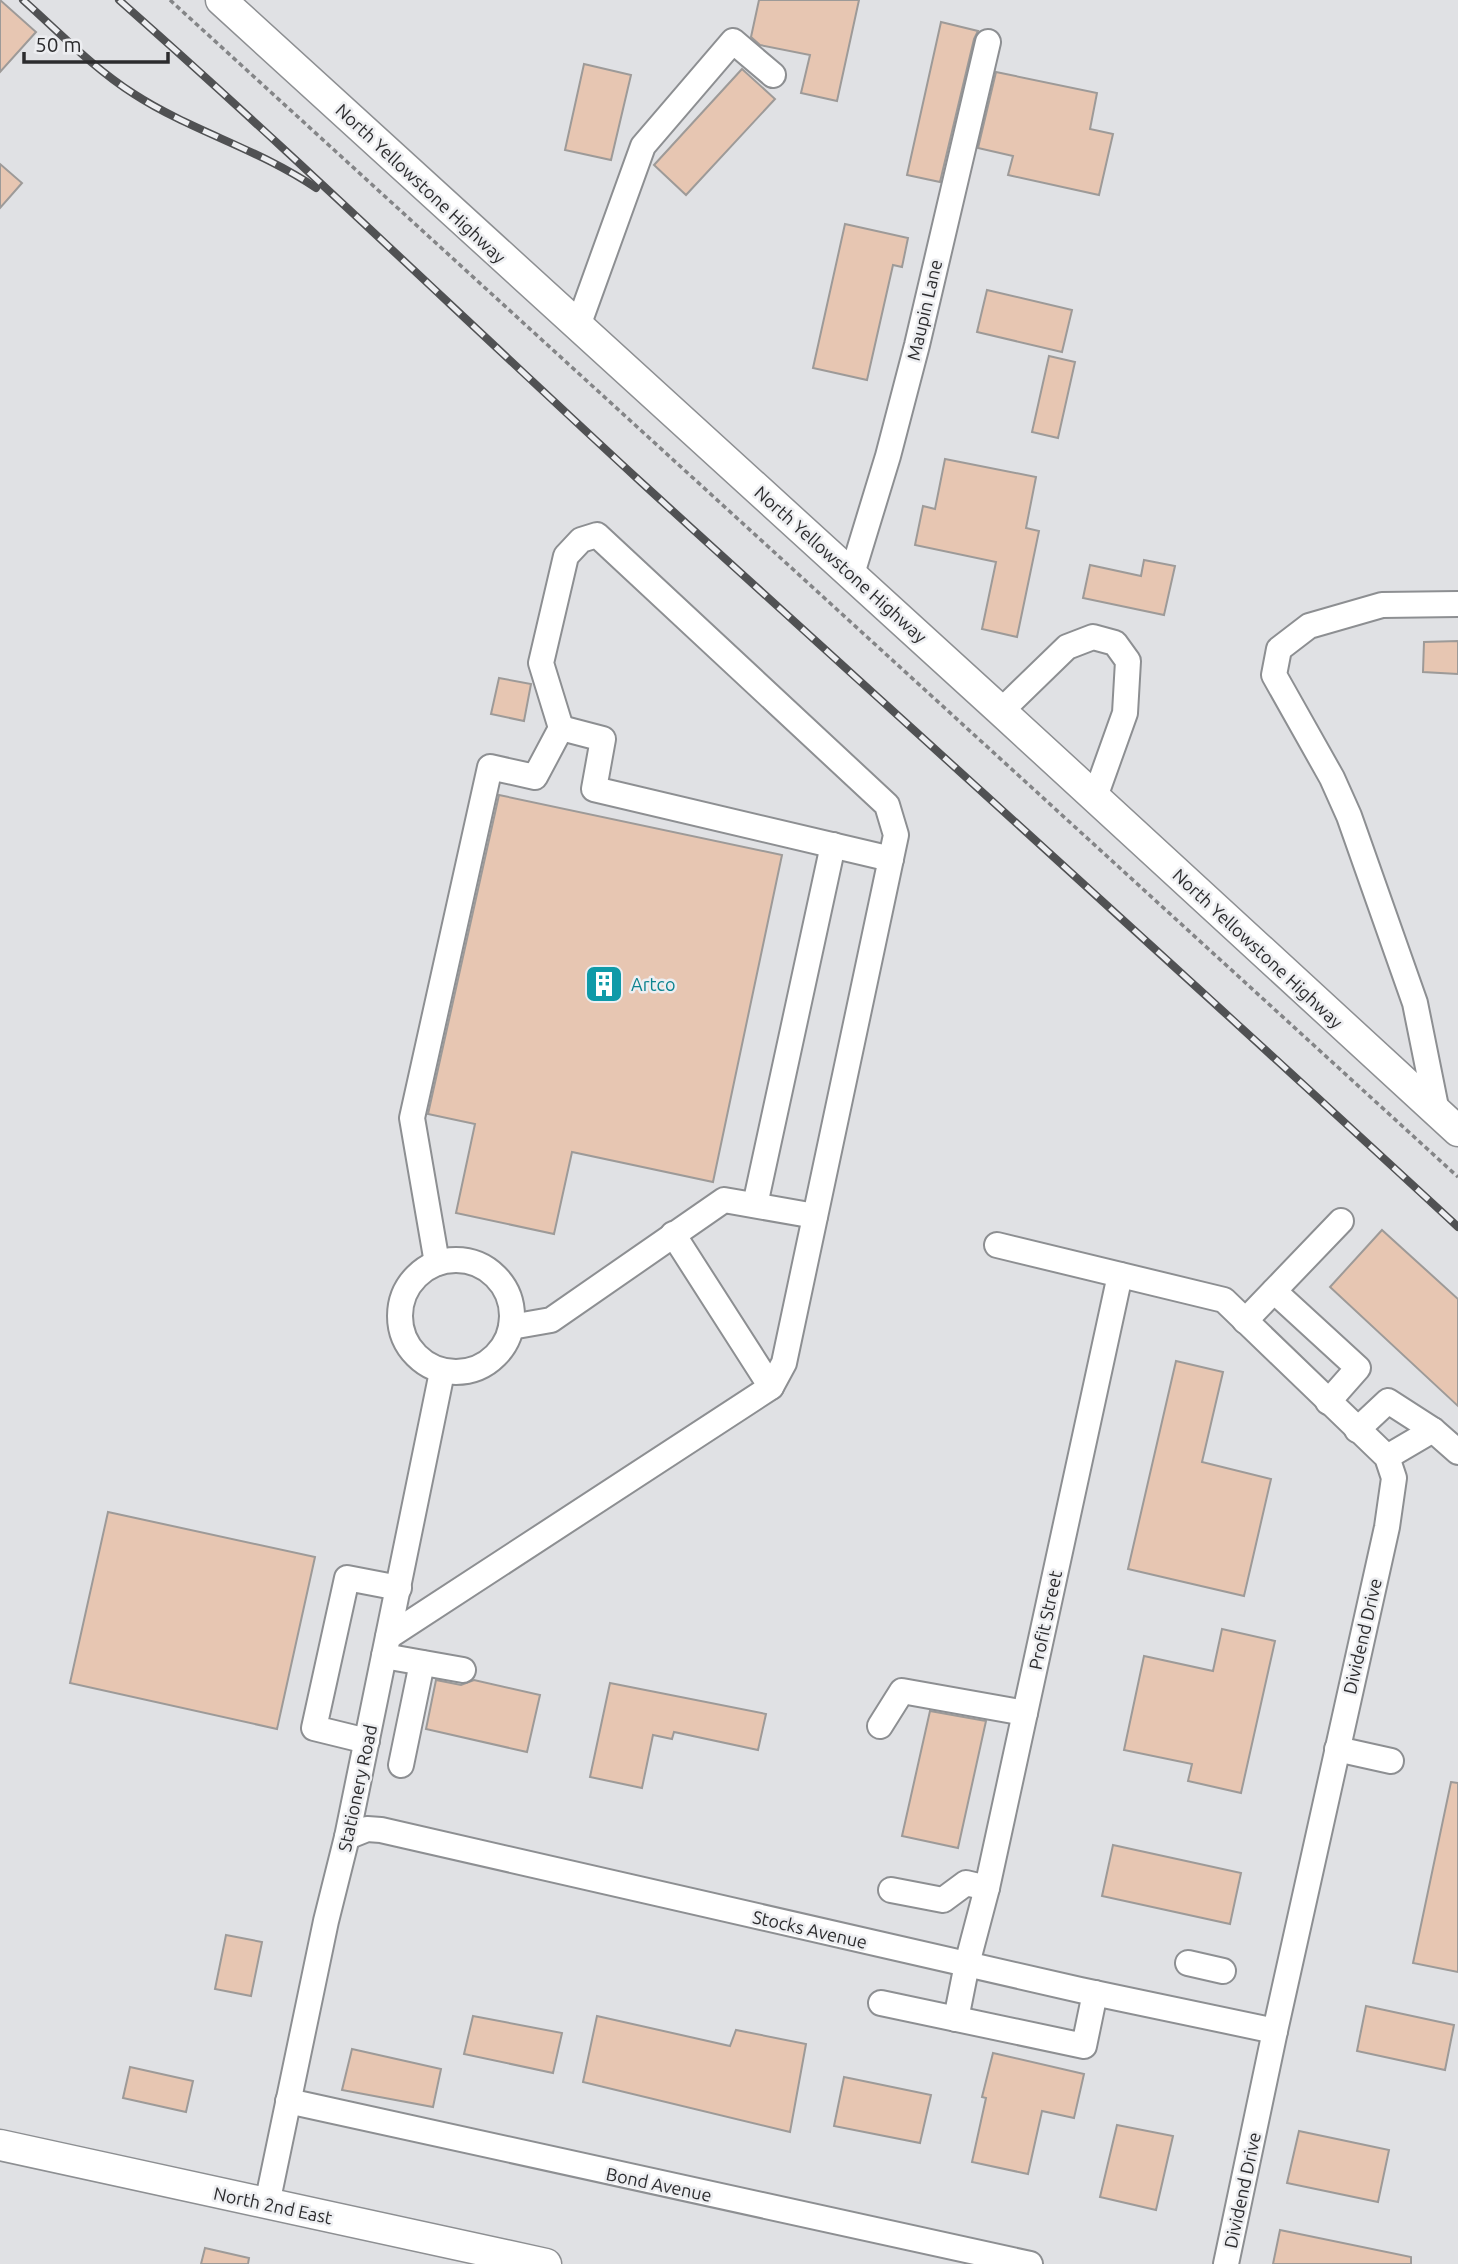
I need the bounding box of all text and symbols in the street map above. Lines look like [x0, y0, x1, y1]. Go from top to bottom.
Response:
scale bar [24, 21, 168, 65]
text: 50 m [35, 32, 82, 56]
street label: North Yellowstone Highway [332, 99, 510, 267]
street label: Maupin Lane [903, 258, 945, 362]
street label: North Yellowstone Highway [751, 482, 931, 647]
street label: North Yellowstone Highway [1169, 864, 1347, 1032]
building icon: Artco [583, 963, 625, 1005]
place label: Artco [631, 974, 675, 994]
street label: Profit Street [1025, 1569, 1065, 1671]
street label: Dividend Drive [1339, 1576, 1385, 1696]
street label: Stationery Road [334, 1723, 380, 1853]
street label: Stocks Avenue [751, 1906, 869, 1952]
street label: Dividend Drive [1220, 2130, 1264, 2250]
street label: Bond Avenue [604, 2163, 714, 2205]
street label: North 2nd East [212, 2183, 334, 2227]

